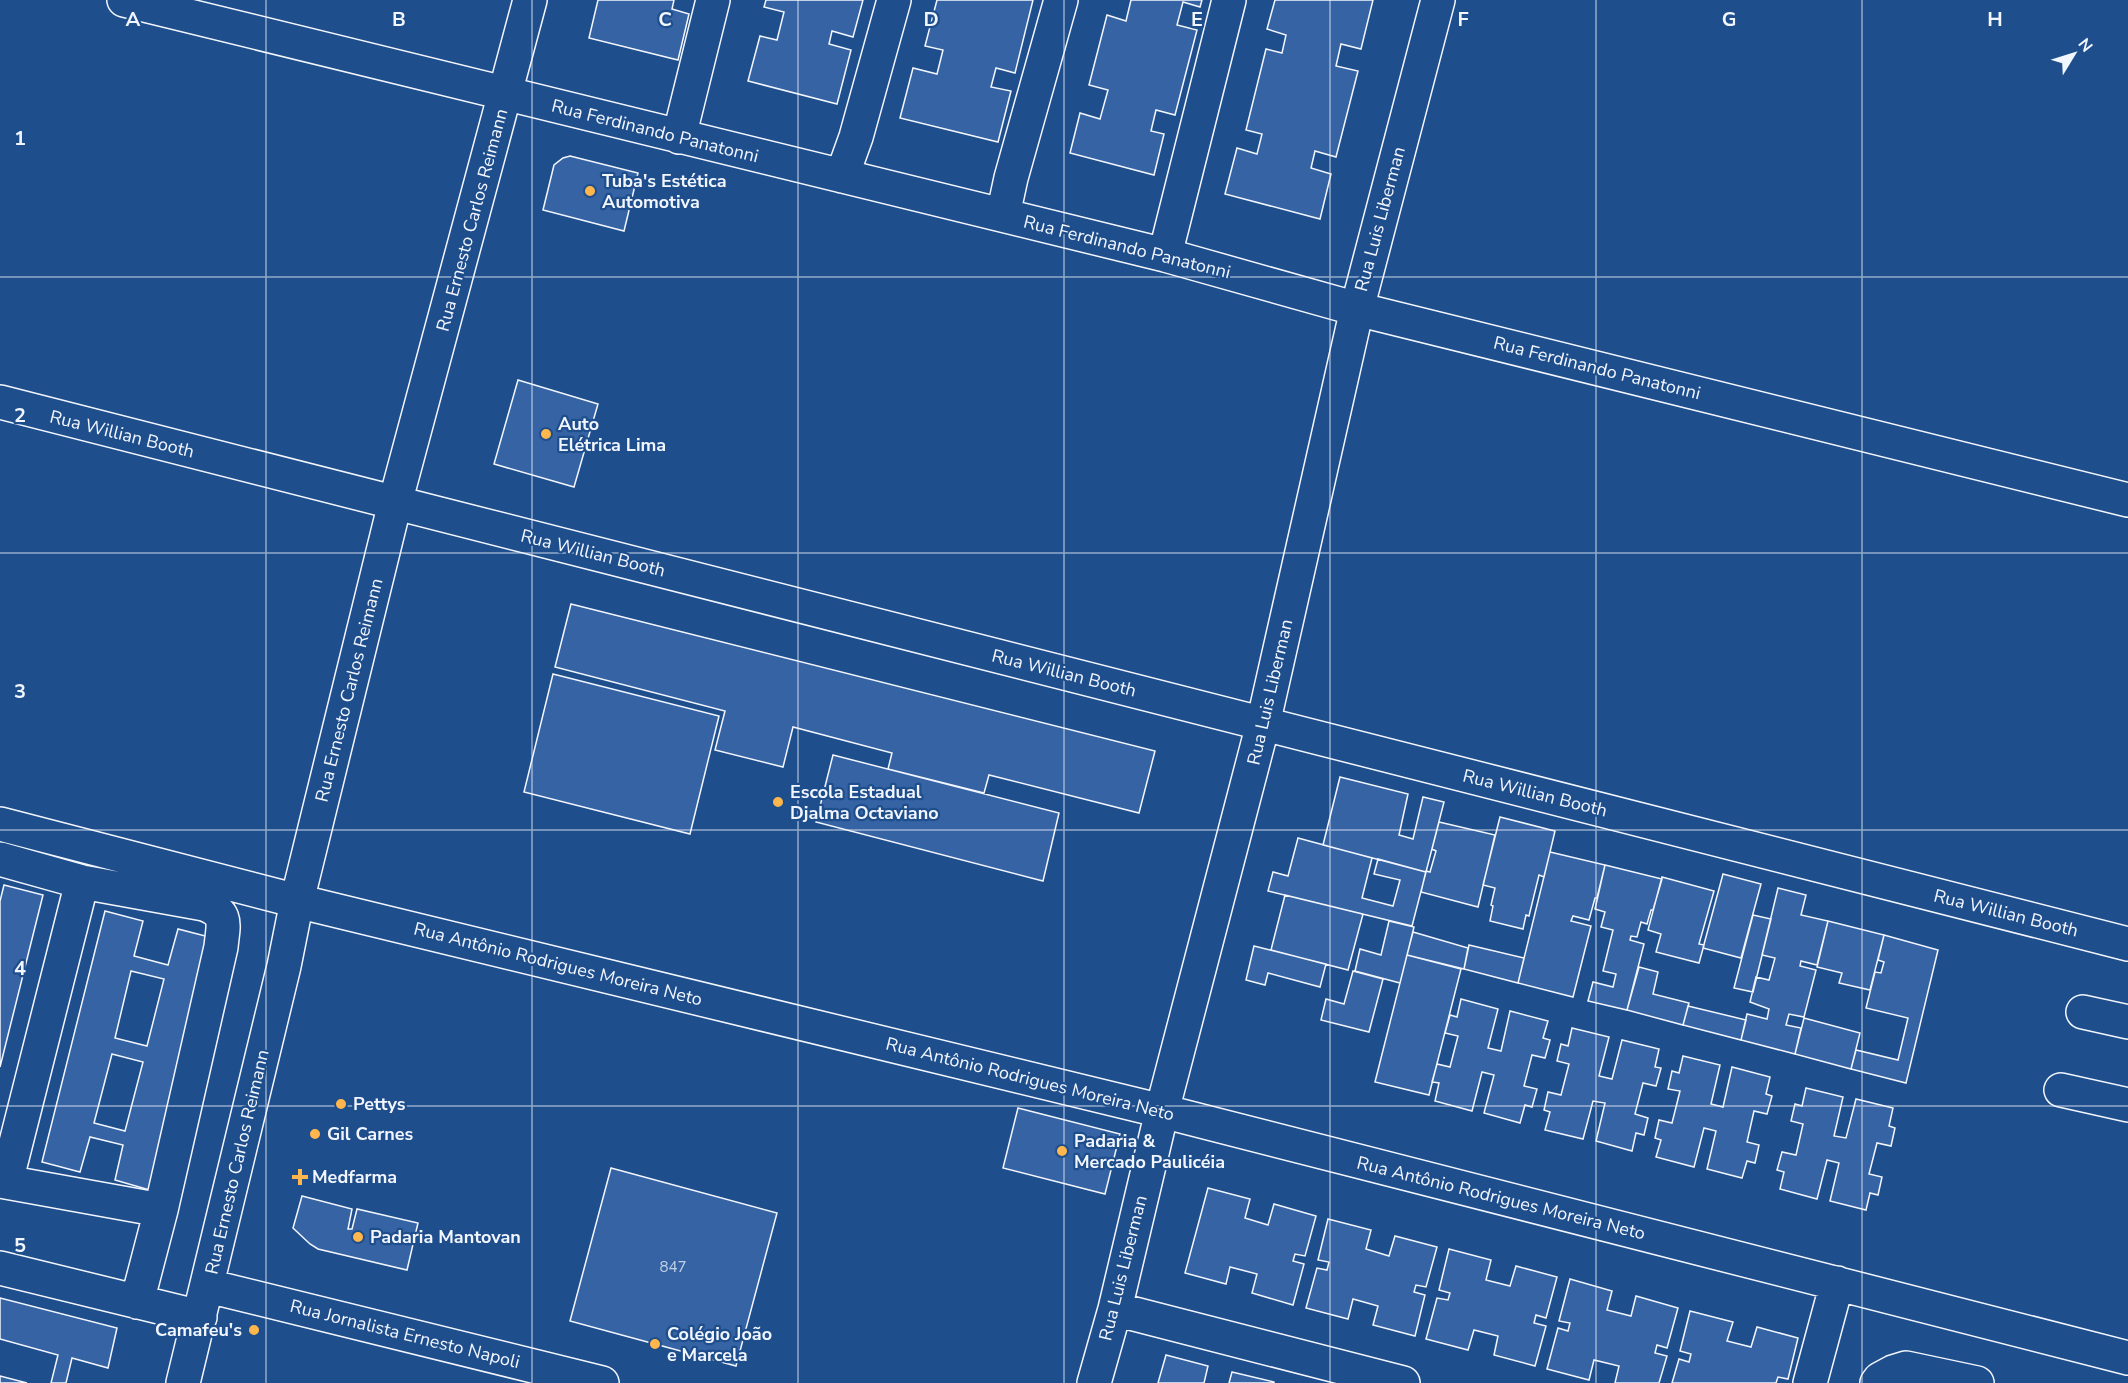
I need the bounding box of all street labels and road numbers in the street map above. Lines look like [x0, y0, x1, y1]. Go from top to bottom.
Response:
street label: Rua Ferdinando Panatonni [549, 94, 761, 168]
street label: Rua Ernesto Carlos Reimann [431, 106, 513, 334]
street label: Rua Luis Liberman [1349, 144, 1411, 294]
street label: Rua Ferdinando Panatonni [1021, 210, 1233, 284]
street label: Rua Ferdinando Panatonni [1491, 331, 1703, 405]
street label: Rua Willian Booth [47, 404, 197, 464]
street label: Rua Willian Booth [518, 523, 668, 583]
street label: Rua Ernesto Carlos Reimann [310, 576, 388, 804]
street label: Rua Luis Liberman [1242, 617, 1298, 767]
street label: Rua Willian Booth [989, 643, 1139, 703]
street label: Rua Willian Booth [1460, 763, 1610, 823]
street label: Rua Willian Booth [1931, 883, 2081, 943]
street label: Rua Antônio Rodrigues Moreira Neto [411, 916, 705, 1012]
street label: Rua Antônio Rodrigues Moreira Neto [883, 1031, 1177, 1127]
street label: Rua Ernesto Carlos Reimann [199, 1047, 275, 1277]
street label: Rua Antônio Rodrigues Moreira Neto [1354, 1150, 1648, 1246]
street label: Rua Luis Liberman [1093, 1193, 1153, 1343]
street label: Rua Jornalista Ernesto Napoli [288, 1294, 522, 1374]

